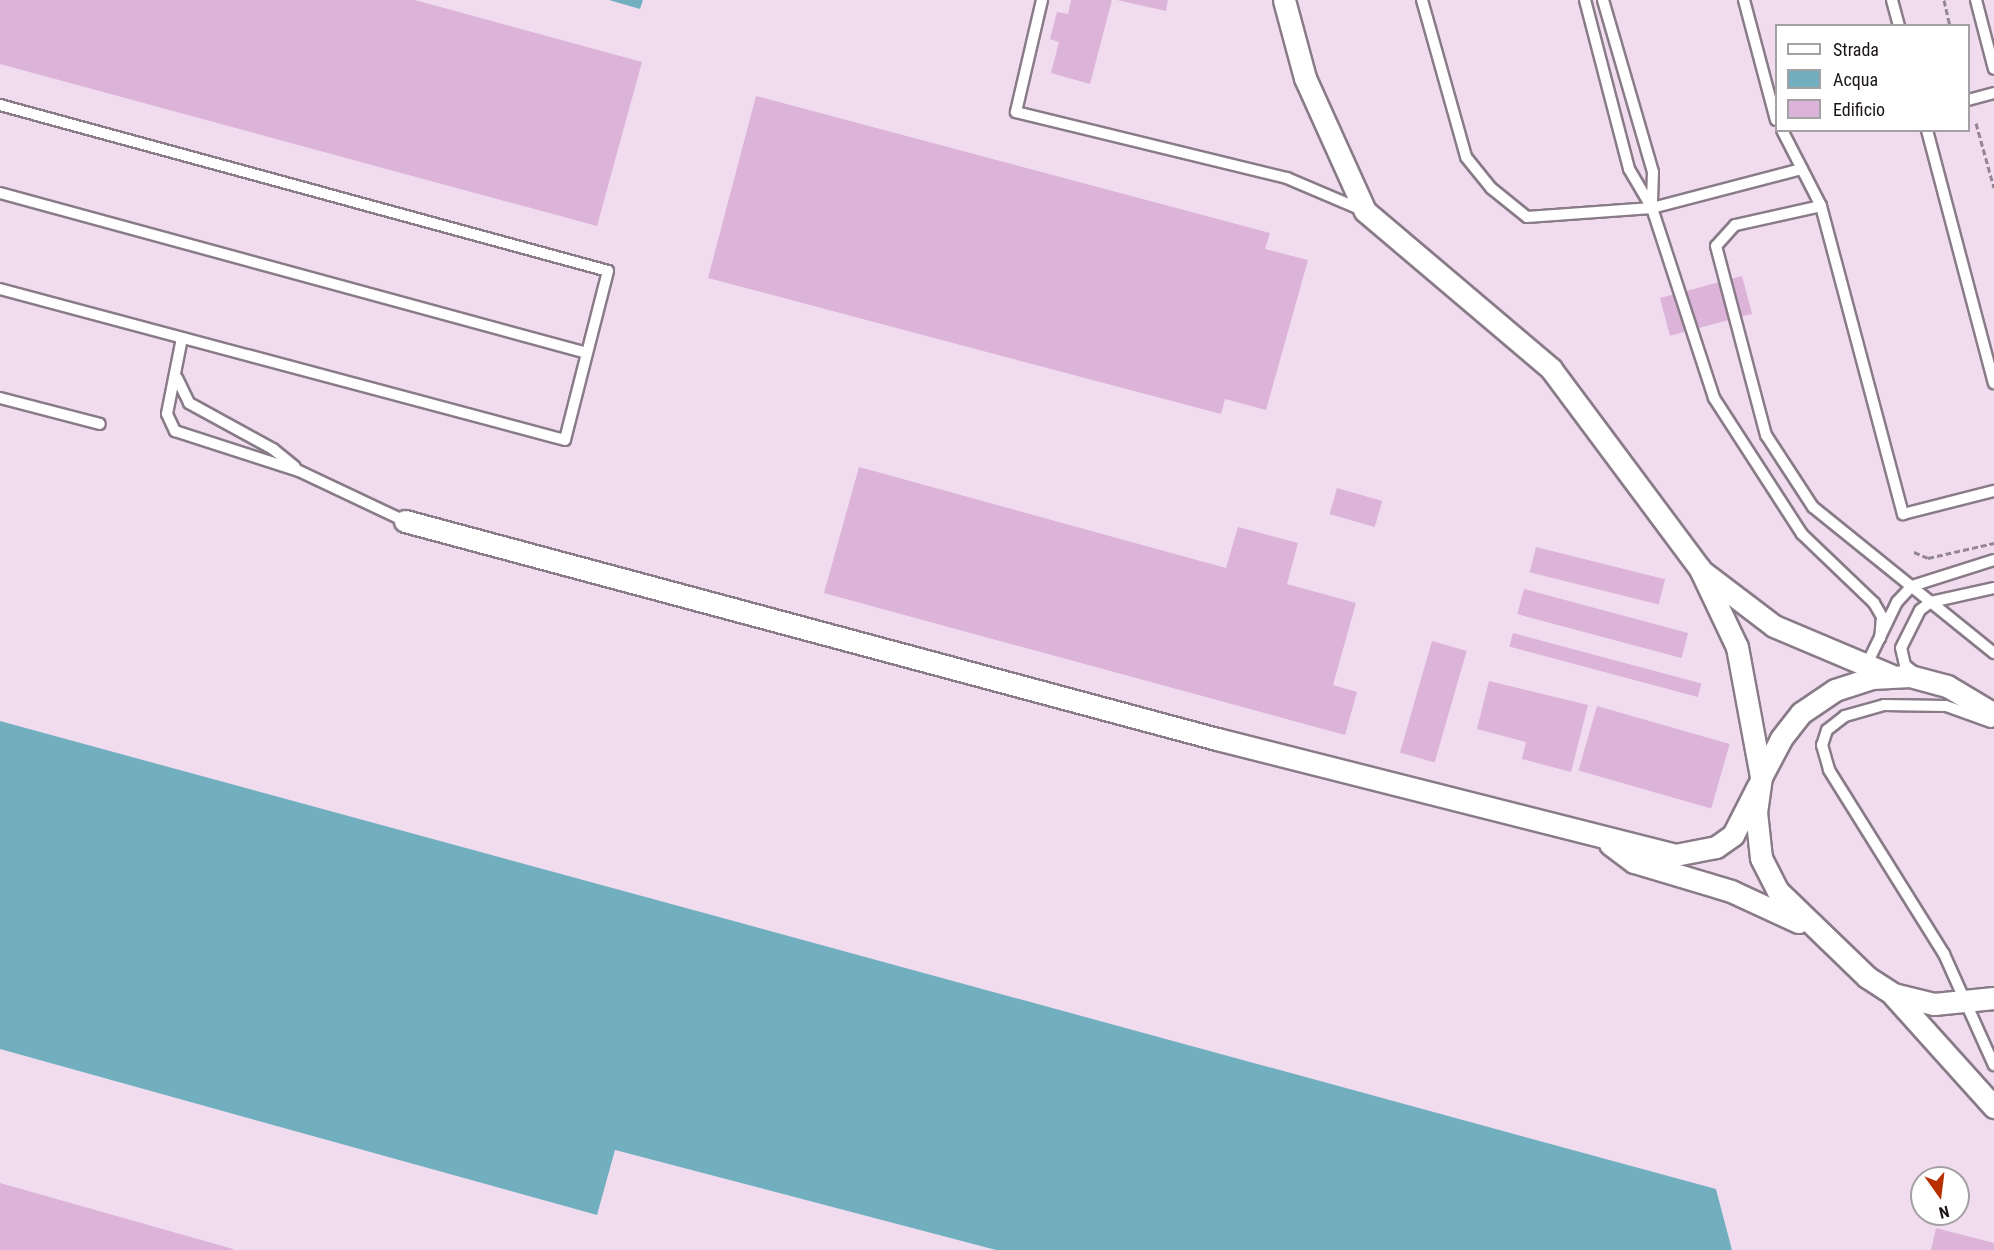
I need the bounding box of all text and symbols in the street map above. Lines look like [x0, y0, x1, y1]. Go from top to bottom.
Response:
legend [1775, 24, 1970, 132]
text: Strada [1833, 39, 1879, 60]
text: Acqua [1833, 69, 1878, 90]
text: Edificio [1833, 99, 1885, 120]
north arrow [1910, 1166, 1970, 1226]
text: N [1937, 1202, 1951, 1222]

